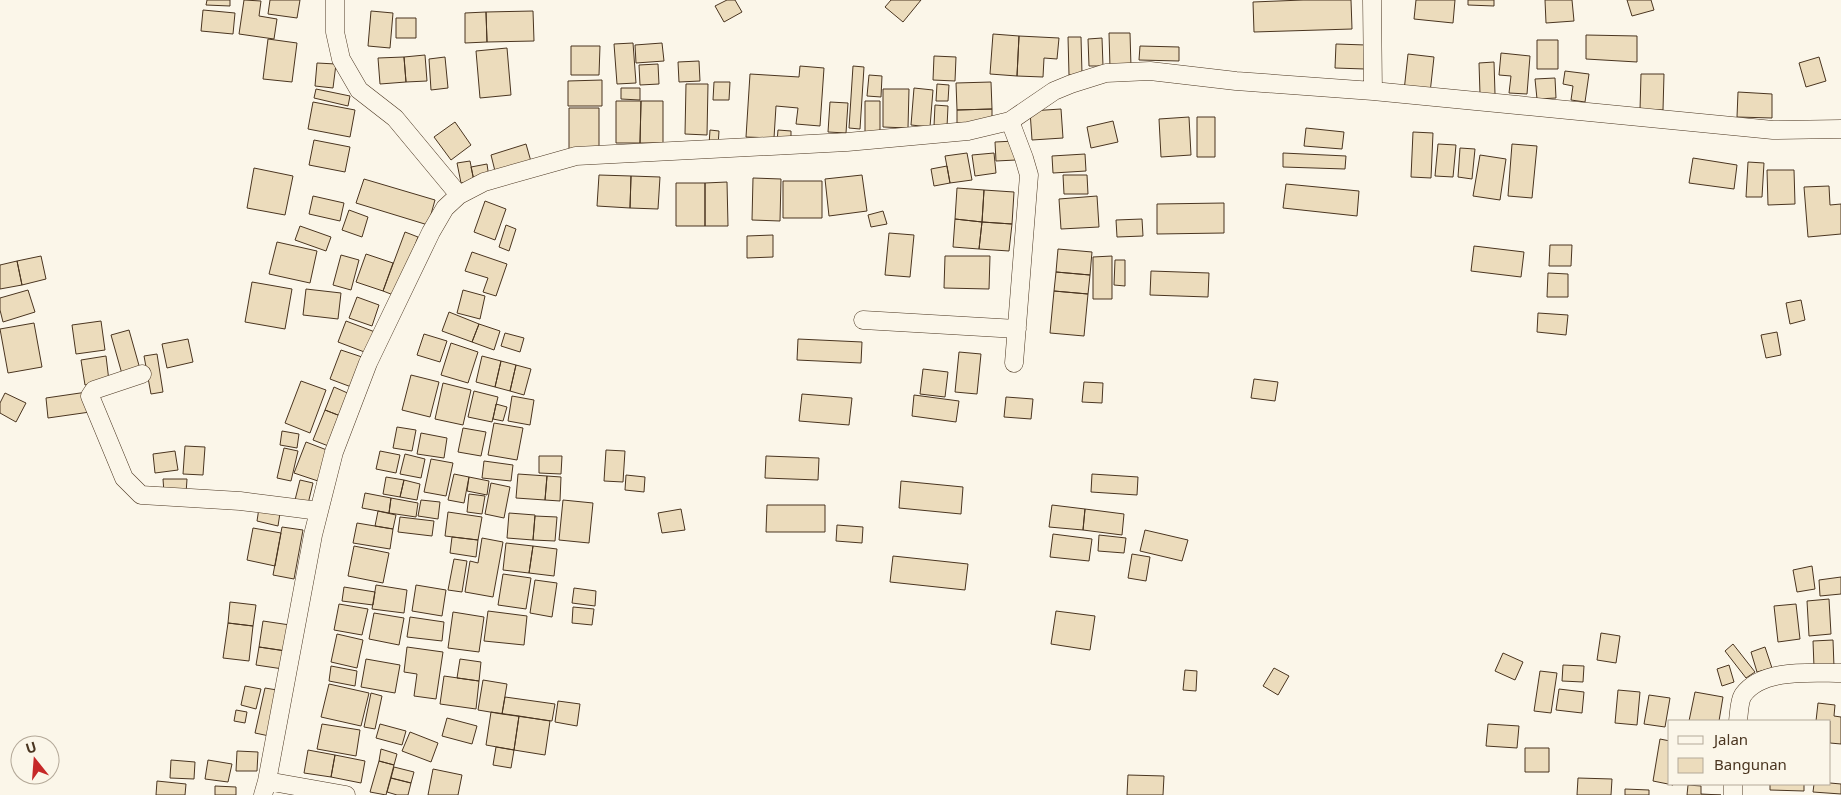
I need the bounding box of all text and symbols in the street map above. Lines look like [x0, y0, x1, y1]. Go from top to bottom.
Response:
legend [1668, 720, 1831, 785]
text: Jalan [1712, 729, 1748, 749]
north arrow [10, 735, 60, 785]
text: U [23, 736, 39, 758]
text: Bangunan [1714, 754, 1787, 774]

